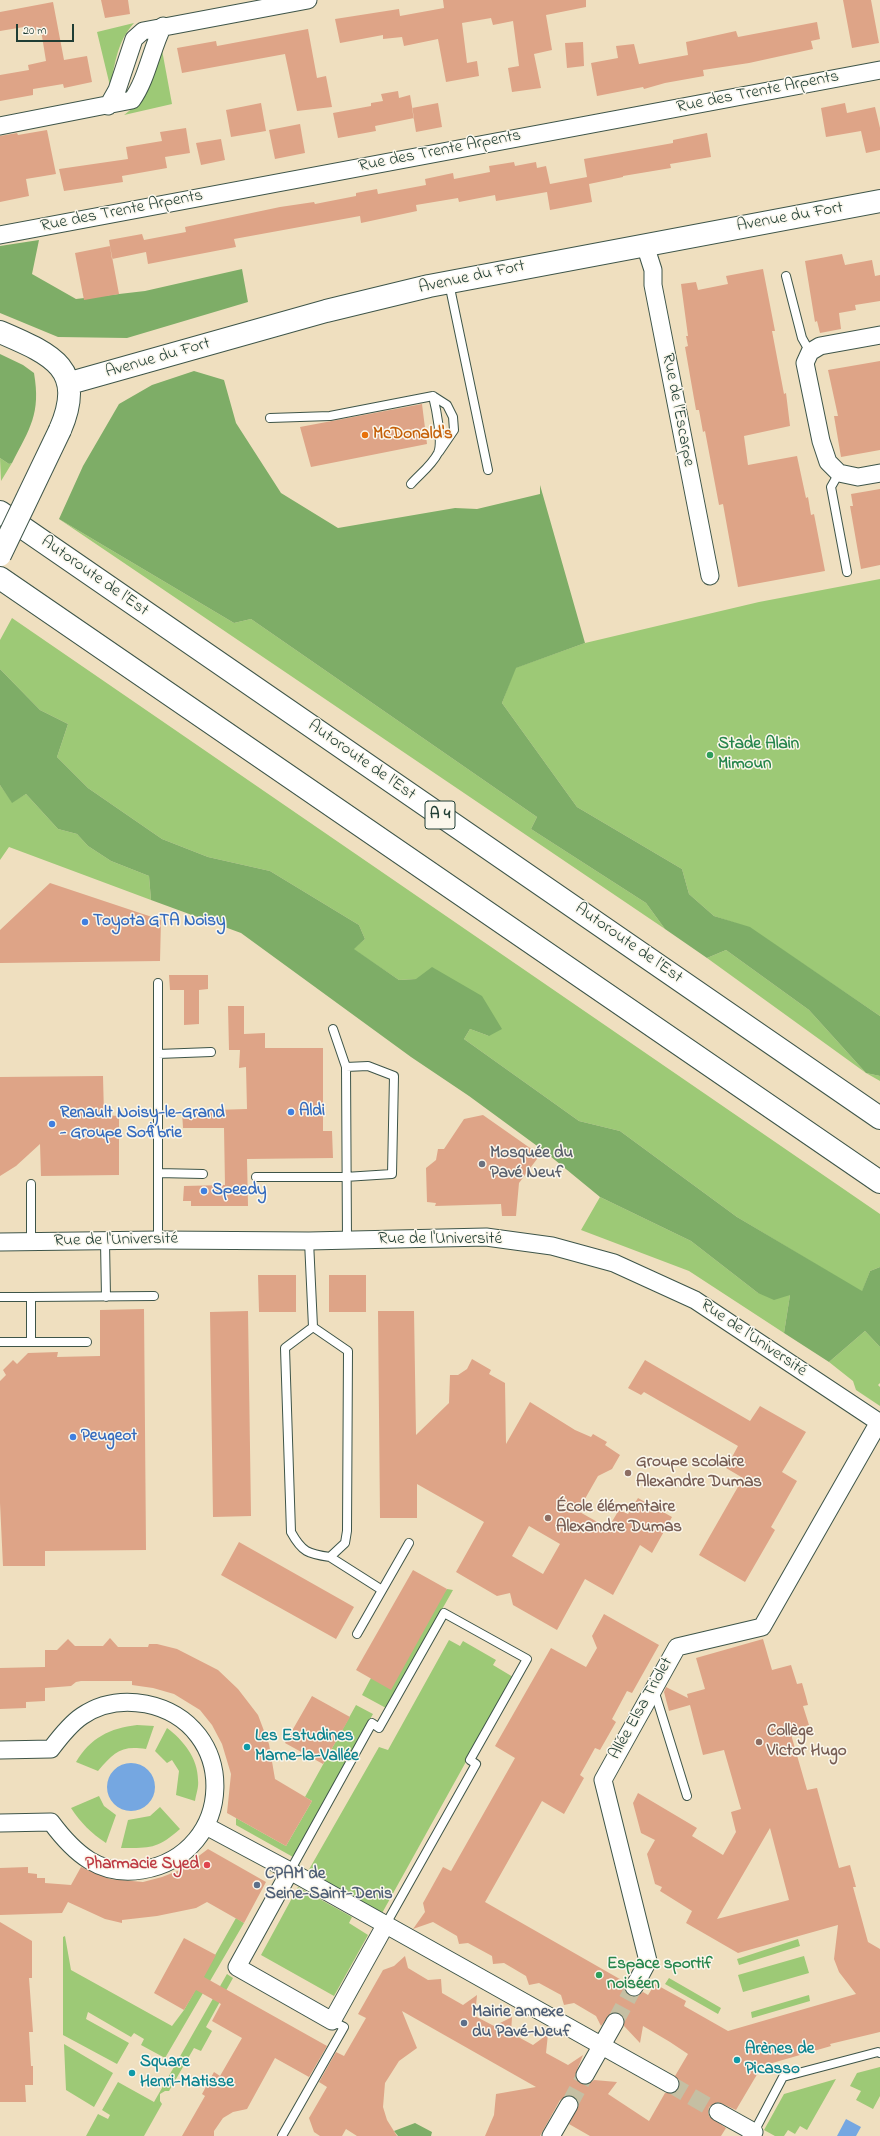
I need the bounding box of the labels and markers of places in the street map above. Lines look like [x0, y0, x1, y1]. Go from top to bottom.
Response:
place label: McDonald's [373, 425, 453, 445]
marker: McDonald's [360, 430, 370, 440]
place label: Stade Alain Mimoun [718, 735, 799, 775]
marker: Stade Alain Mimoun [705, 750, 715, 760]
place label: Toyota GTA Noisy [93, 912, 225, 932]
marker: Toyota GTA Noisy [80, 917, 90, 927]
place label: Aldi [299, 1102, 325, 1122]
place label: Renault Noisy-le-Grand - Groupe Sofibrie [60, 1104, 225, 1144]
marker: Aldi [286, 1107, 296, 1117]
marker: Renault Noisy-le-Grand - Groupe Sofibrie [47, 1119, 57, 1129]
place label: Mosquée du Pavé Neuf [490, 1144, 573, 1184]
marker: Mosquée du Pavé Neuf [477, 1159, 487, 1169]
place label: Speedy [212, 1181, 266, 1201]
marker: Speedy [199, 1186, 209, 1196]
place label: Peugeot [81, 1427, 137, 1447]
marker: Peugeot [68, 1432, 78, 1442]
place label: Groupe scolaire Alexandre Dumas [636, 1453, 762, 1493]
marker: Groupe scolaire Alexandre Dumas [623, 1468, 633, 1478]
place label: École élémentaire Alexandre Dumas [556, 1498, 682, 1538]
marker: École élémentaire Alexandre Dumas [543, 1513, 553, 1523]
place label: Collège Victor Hugo [767, 1722, 847, 1762]
place label: Les Estudines Marne-la-Vallée [255, 1727, 359, 1767]
marker: Collège Victor Hugo [754, 1737, 764, 1747]
marker: Les Estudines Marne-la-Vallée [242, 1742, 252, 1752]
place label: Pharmacie Syed [85, 1855, 199, 1875]
marker: Pharmacie Syed [202, 1860, 212, 1870]
place label: CPAM de Seine-Saint-Denis [265, 1865, 393, 1905]
marker: CPAM de Seine-Saint-Denis [252, 1880, 262, 1890]
place label: Espace sportif noiséen [607, 1955, 712, 1995]
marker: Espace sportif noiséen [594, 1970, 604, 1980]
place label: Mairie annexe du Pavé-Neuf [472, 2003, 571, 2043]
marker: Mairie annexe du Pavé-Neuf [459, 2018, 469, 2028]
place label: Arènes de Picasso [745, 2040, 814, 2080]
place label: Square Henri-Matisse [140, 2053, 234, 2093]
marker: Arènes de Picasso [732, 2055, 742, 2065]
marker: Square Henri-Matisse [127, 2068, 137, 2078]

